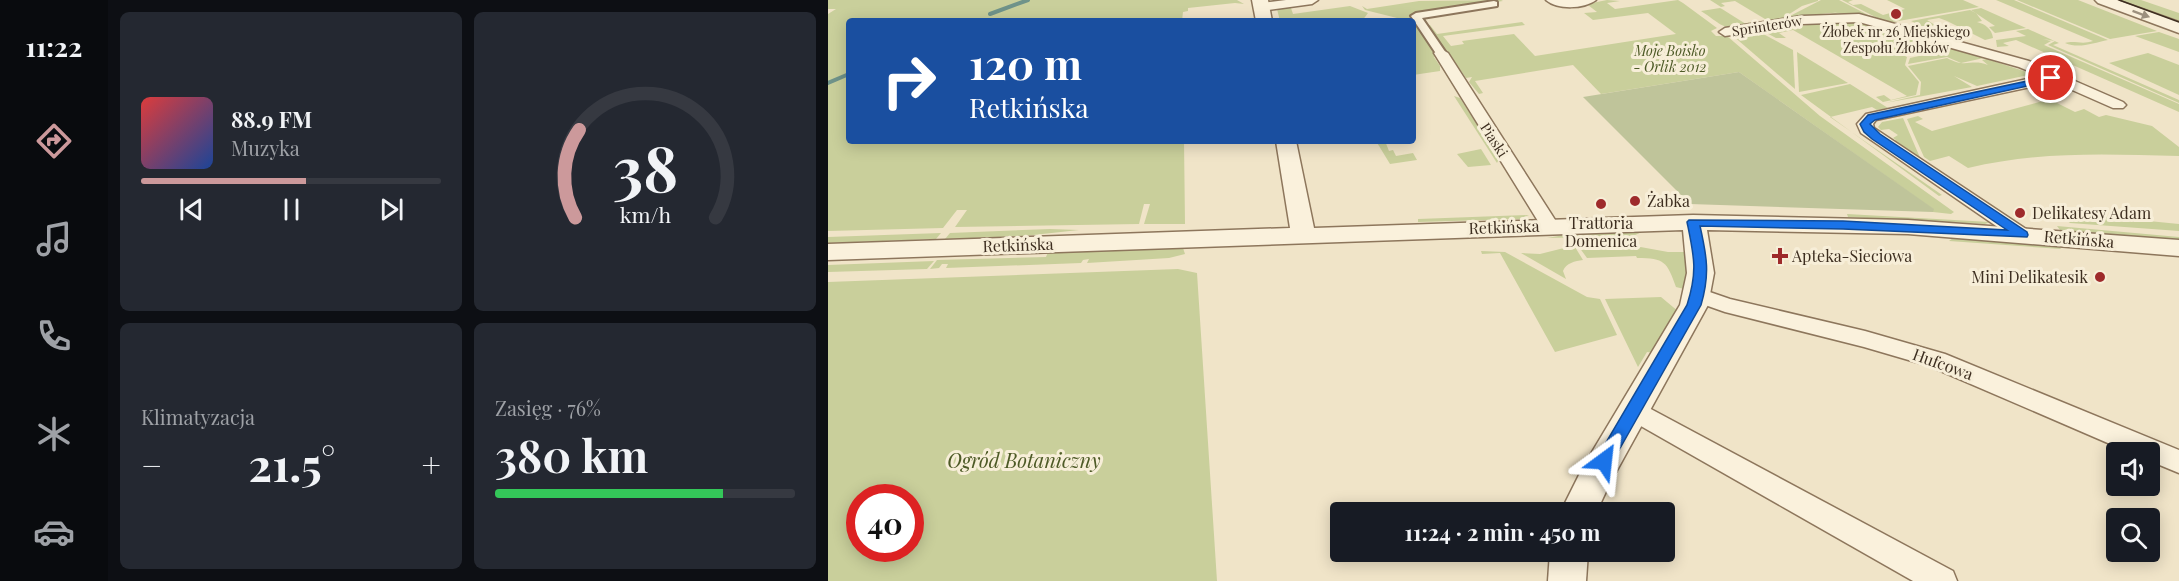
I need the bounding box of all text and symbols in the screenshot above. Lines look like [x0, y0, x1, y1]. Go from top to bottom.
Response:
marker: Żłobek nr 26 Miejskiego Zespołu Żłobków [1889, 7, 1903, 21]
one-way arrow [2132, 10, 2150, 19]
street label: Sprinterów [1731, 11, 1804, 40]
place label: Żłobek nr 26 Miejskiego Zespołu Żłobków [1822, 22, 1970, 57]
text: 11:22 [26, 28, 82, 64]
text: 120 m [969, 35, 1082, 91]
park label: Moje Boisko - Orlik 2012 [1633, 41, 1706, 76]
icon: right [870, 42, 948, 120]
pin [2025, 52, 2076, 103]
icon: arrive [2034, 61, 2067, 94]
text: Retkińska [969, 89, 1089, 125]
text: 88.9 FM [231, 104, 312, 134]
street label: Piaski [1476, 119, 1513, 161]
icon: directions [33, 120, 75, 162]
text: 38 [612, 125, 678, 209]
text: Muzyka [231, 134, 300, 161]
place label: Żabka [1647, 190, 1690, 211]
icon: previous [175, 193, 208, 226]
icon: pause [275, 193, 308, 226]
icon: next [375, 193, 408, 226]
marker: Żabka [1628, 194, 1642, 208]
marker: Trattoria Domenica [1594, 197, 1608, 211]
text: km/h [619, 201, 671, 229]
place label: Delikatesy Adam [2032, 202, 2151, 223]
marker: Delikatesy Adam [2013, 206, 2027, 220]
place label: Trattoria Domenica [1565, 212, 1637, 251]
street label: Retkińska [1468, 215, 1540, 238]
icon: music [33, 218, 75, 260]
street label: Retkińska [2043, 225, 2115, 252]
street label: Retkińska [982, 233, 1054, 256]
place label: Apteka-Sieciowa [1791, 245, 1912, 266]
marker: Apteka-Sieciowa [1773, 249, 1787, 263]
place label: Mini Delikatesik [1971, 266, 2088, 287]
marker: Mini Delikatesik [2093, 270, 2107, 284]
icon: phone [33, 315, 75, 357]
street label: Hufcowa [1910, 343, 1976, 384]
text: Zasięg · 76% [495, 394, 601, 421]
text: Klimatyzacja [141, 403, 255, 430]
icon: climate [33, 413, 75, 455]
text: 380 km [495, 424, 648, 484]
position arrow [1572, 429, 1636, 493]
text: 21.5° [249, 433, 335, 493]
text: − [141, 442, 162, 486]
text: + [422, 442, 441, 486]
map controls [2106, 442, 2160, 562]
button: sound [2106, 442, 2160, 496]
park label: Ogród Botaniczny [947, 446, 1101, 473]
speed limit sign: 40 [846, 484, 924, 562]
button: search [2106, 508, 2160, 562]
icon: car [33, 511, 75, 553]
text: 11:24 · 2 min · 450 m [1405, 517, 1600, 547]

